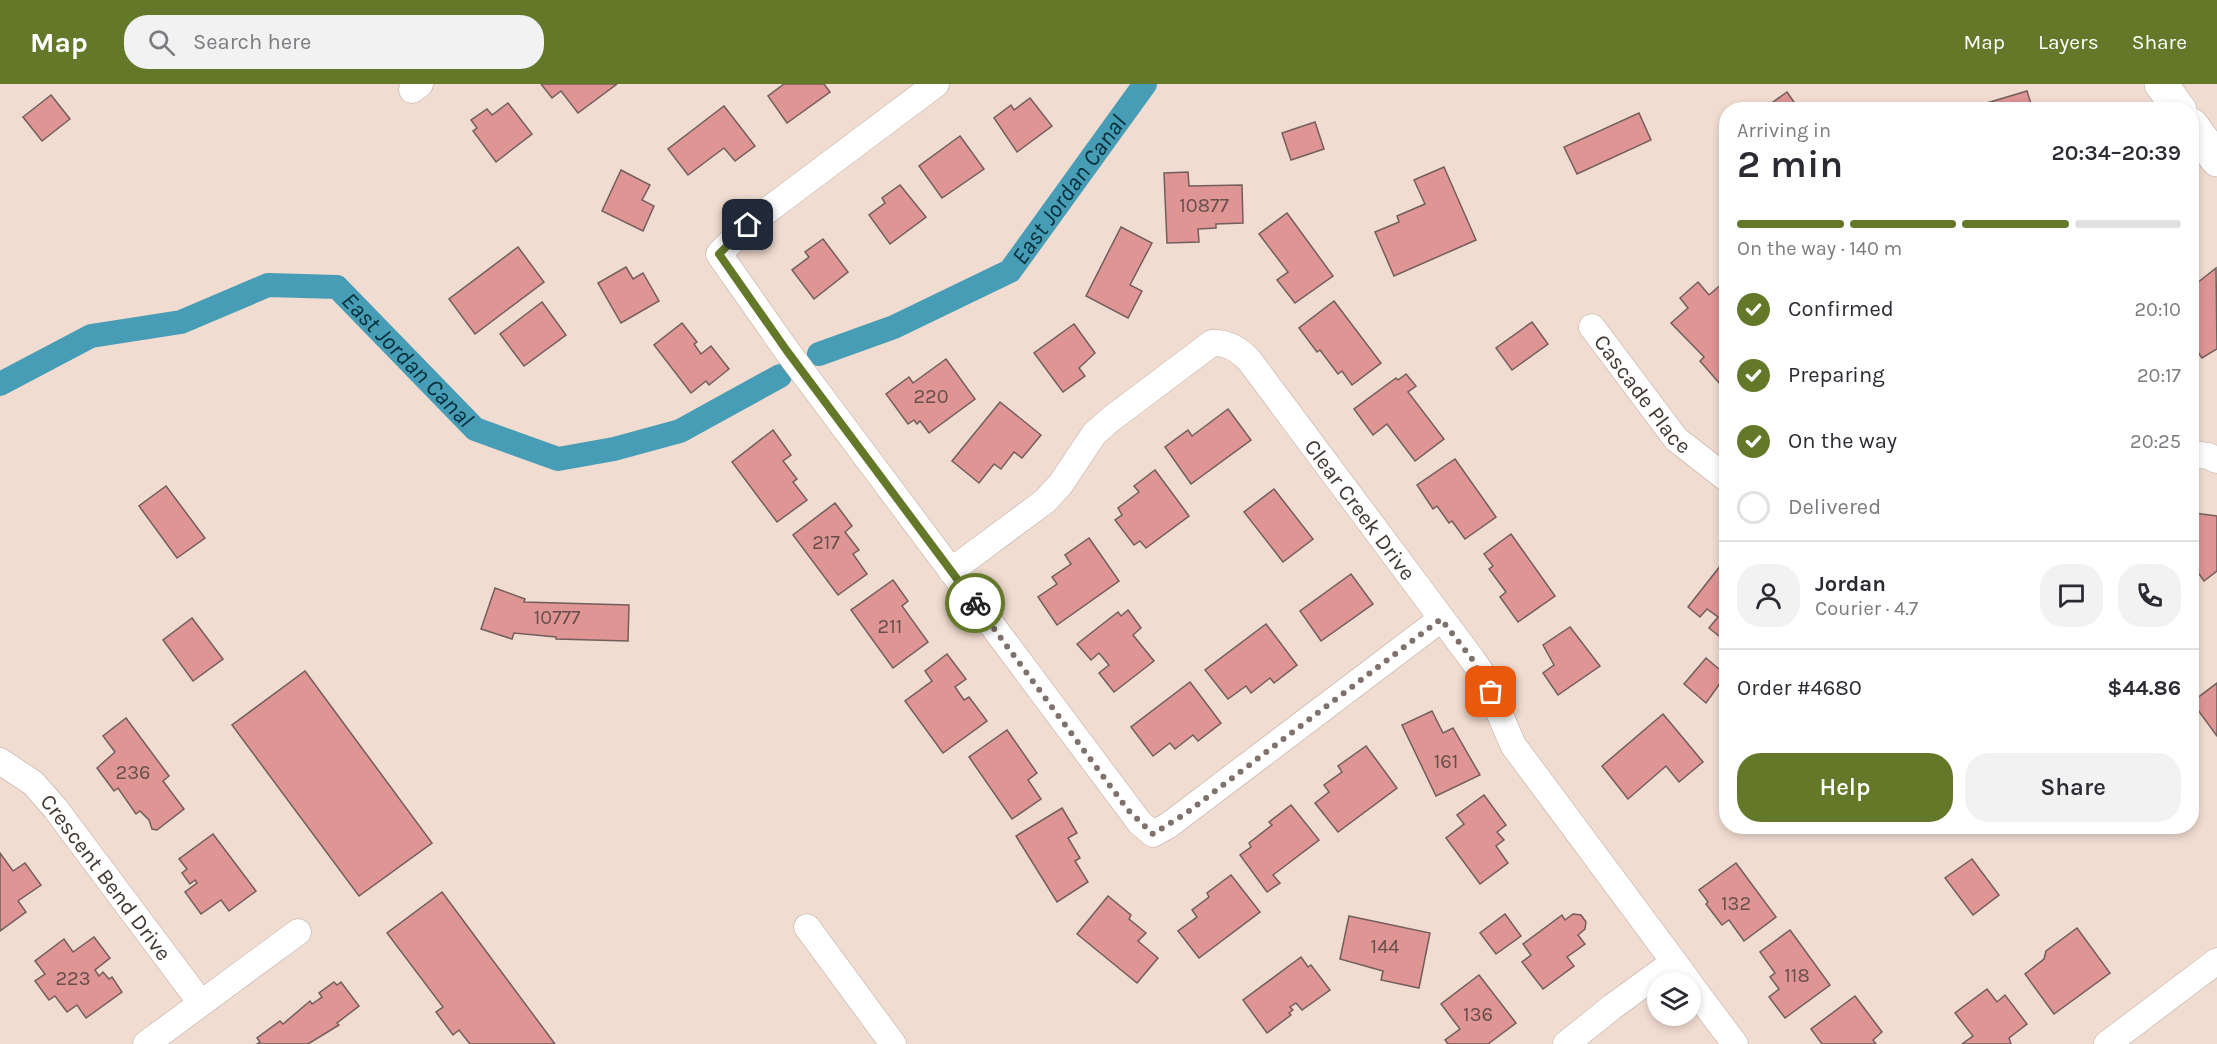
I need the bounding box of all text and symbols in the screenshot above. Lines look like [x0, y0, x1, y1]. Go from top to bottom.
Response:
search box [124, 15, 544, 69]
text: Map [30, 26, 88, 59]
icon: search [145, 26, 178, 59]
text: Search here [193, 29, 311, 55]
text: Map [1963, 30, 2005, 54]
text: Layers [2038, 30, 2099, 54]
text: Share [2132, 30, 2187, 54]
water label: East Jordan Canal [1006, 109, 1132, 270]
text: Arriving in [1737, 119, 1831, 142]
text: 20:34–20:39 [2052, 140, 2181, 166]
text: 2 min [1737, 141, 1843, 187]
house number: 10877 [1179, 194, 1229, 217]
pin [722, 199, 773, 250]
icon: home [731, 208, 764, 241]
text: On the way · 140 m [1737, 237, 1902, 260]
water label: East Jordan Canal [336, 286, 480, 433]
icon: check [1737, 293, 1770, 326]
text: Confirmed [1788, 296, 1894, 322]
text: 20:10 [2134, 298, 2181, 321]
street label: Cascade Place [1588, 330, 1696, 460]
icon: check [1737, 359, 1770, 392]
text: Preparing [1788, 362, 1885, 388]
text: 20:17 [2137, 364, 2181, 387]
house number: 220 [913, 385, 949, 408]
icon: check [1737, 425, 1770, 458]
text: On the way [1788, 428, 1897, 454]
text: 20:25 [2130, 430, 2181, 453]
street label: Clear Creek Drive [1299, 434, 1421, 586]
text: Delivered [1788, 494, 1881, 520]
house number: 217 [812, 531, 840, 554]
button: person [1737, 564, 1800, 627]
button: chat [2040, 564, 2103, 627]
button: phone [2118, 564, 2181, 627]
text: Jordan [1815, 571, 1886, 597]
courier [945, 573, 1005, 633]
icon: bike [959, 587, 992, 620]
text: Courier · 4.7 [1815, 597, 1918, 620]
house number: 10777 [534, 606, 581, 629]
house number: 211 [878, 615, 902, 638]
pin [1465, 666, 1516, 717]
icon: bag [1474, 675, 1507, 708]
text: Order #4680 [1737, 675, 1862, 701]
text: $44.86 [2107, 675, 2181, 701]
house number: 161 [1434, 750, 1458, 773]
button: Help [1737, 753, 1953, 822]
button: Share [1965, 753, 2181, 822]
house number: 236 [116, 761, 150, 784]
street label: Crescent Bend Drive [35, 789, 177, 966]
house number: 132 [1721, 892, 1751, 915]
house number: 144 [1371, 935, 1399, 958]
house number: 118 [1784, 964, 1810, 987]
house number: 223 [56, 967, 91, 990]
map controls [1647, 972, 1701, 1026]
button: layers [1647, 972, 1701, 1026]
house number: 136 [1463, 1003, 1493, 1026]

